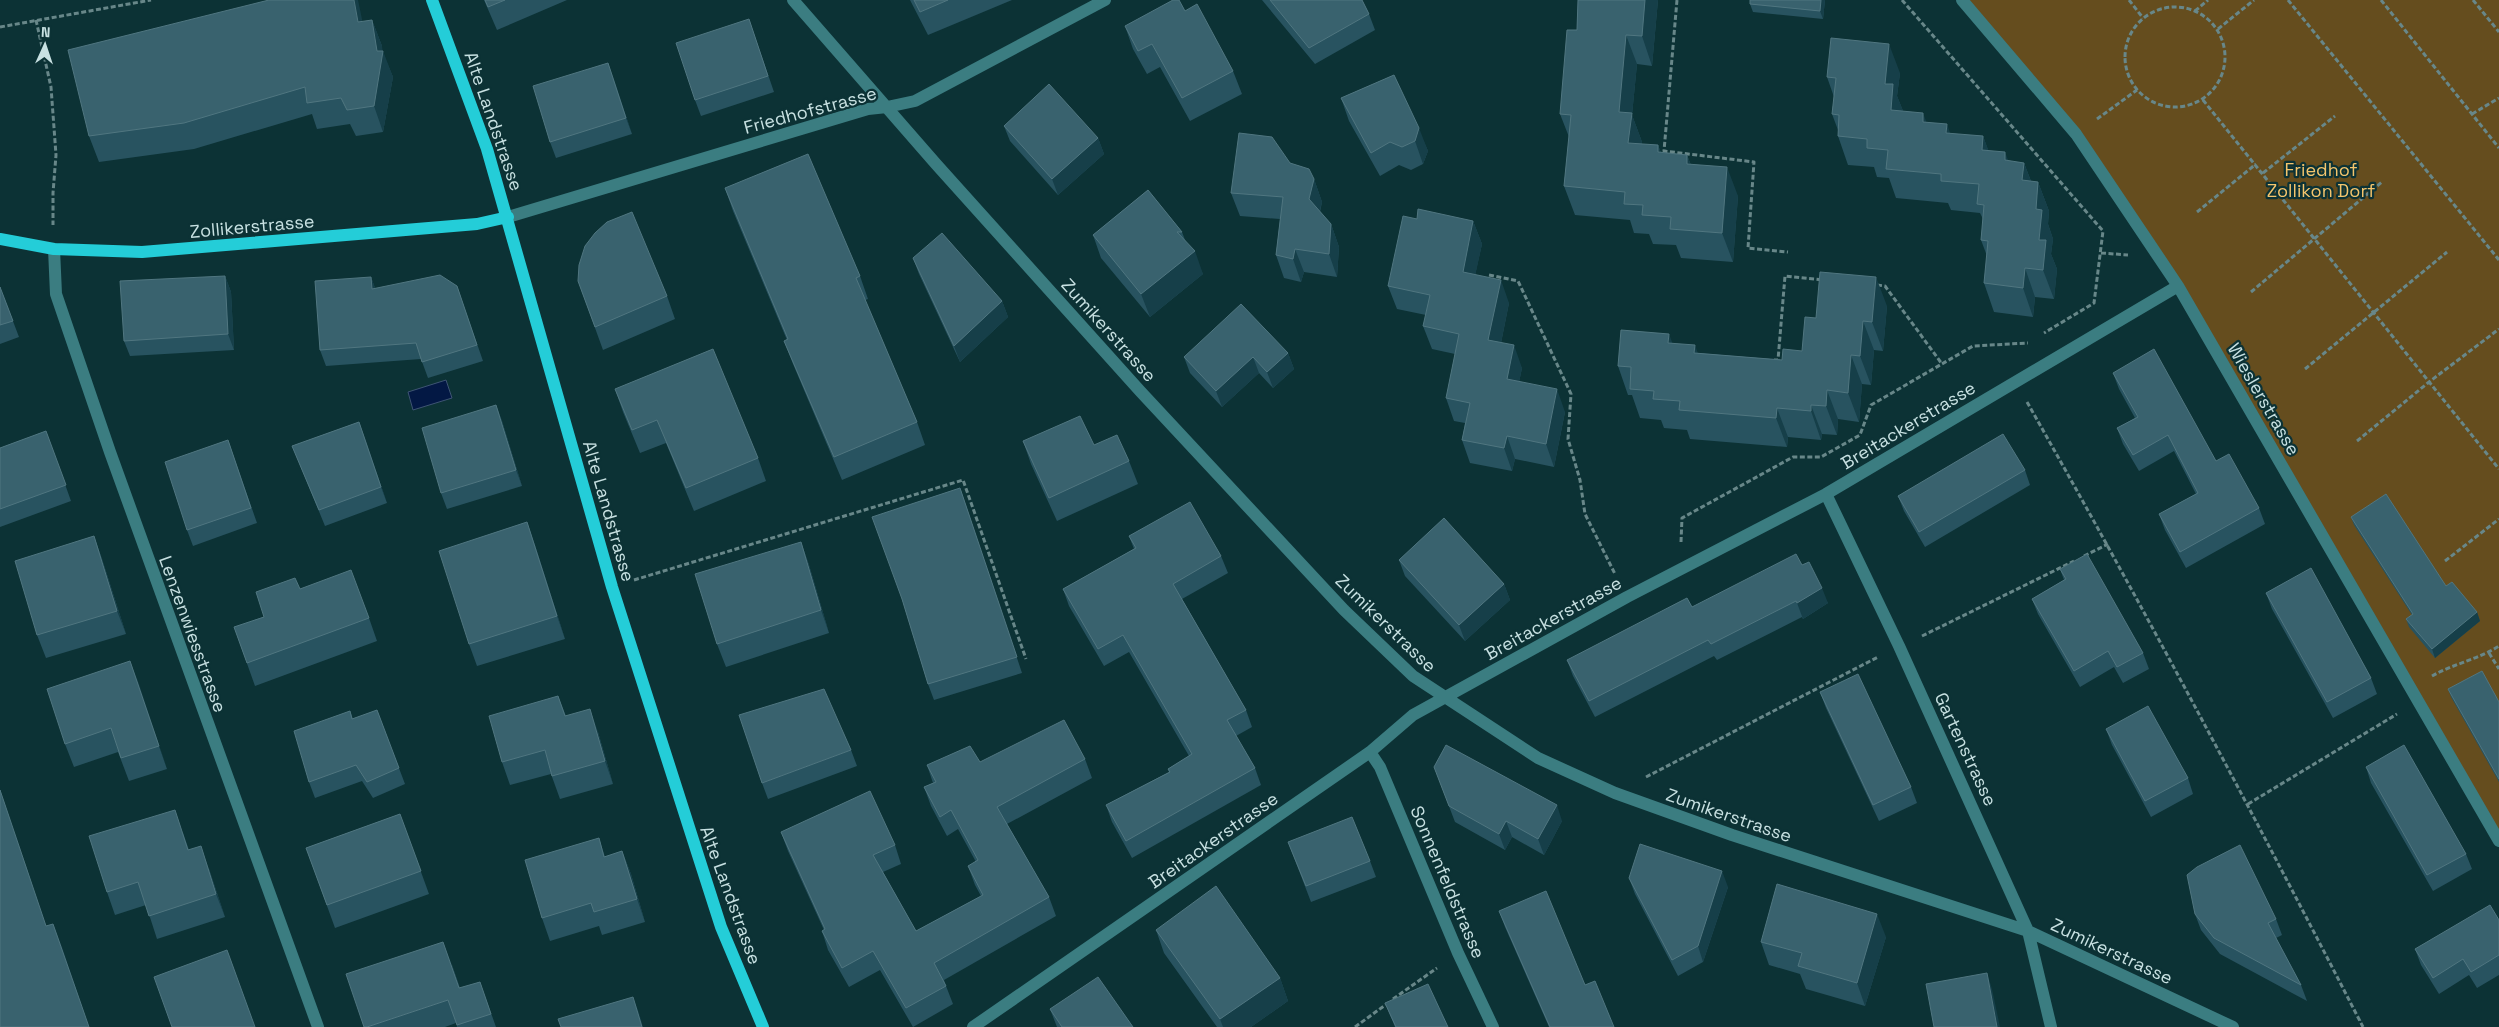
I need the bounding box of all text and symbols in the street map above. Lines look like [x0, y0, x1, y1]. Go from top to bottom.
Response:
north arrow [20, 20, 70, 70]
text: N [41, 23, 51, 41]
street label: Alte Landstrasse [459, 48, 529, 194]
street label: Friedhofstrasse [741, 81, 879, 139]
park label: Friedhof Zollikon Dorf [2267, 158, 2375, 202]
street label: Zollikerstrasse [189, 209, 315, 243]
street label: Zumikerstrasse [1056, 273, 1162, 387]
street label: Wieslerstrasse [2223, 339, 2305, 459]
street label: Breitackerstrasse [1837, 376, 1979, 474]
street label: Alte Landstrasse [578, 438, 640, 584]
street label: Lenzenwiesstrasse [154, 553, 232, 715]
street label: Zumikerstrasse [1331, 569, 1441, 677]
street label: Breitackerstrasse [1481, 571, 1625, 665]
street label: Gartenstrasse [1930, 689, 2002, 809]
street label: Zumikerstrasse [1663, 783, 1795, 847]
street label: Breitackerstrasse [1144, 787, 1282, 893]
street label: Sonnenfeldstrasse [1405, 802, 1491, 962]
street label: Alte Landstrasse [695, 823, 767, 967]
street label: Zumikerstrasse [2047, 913, 2177, 989]

